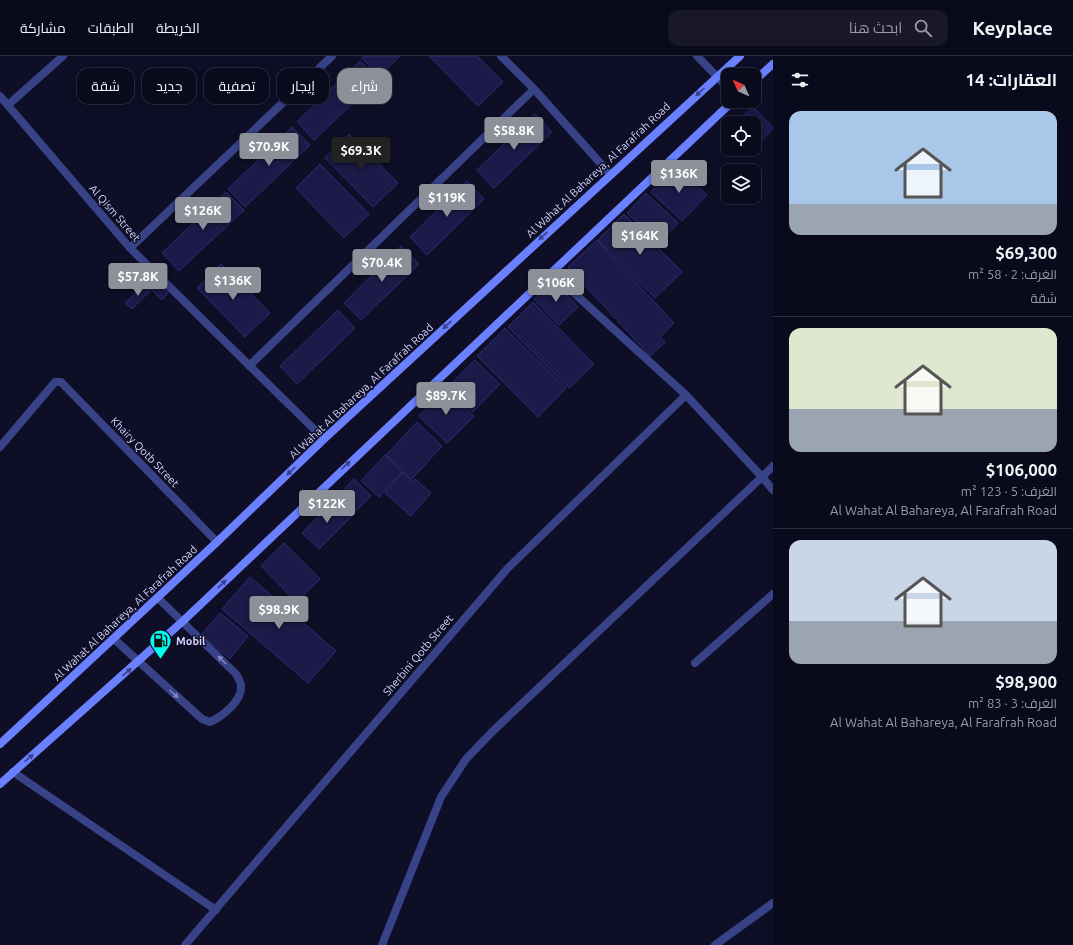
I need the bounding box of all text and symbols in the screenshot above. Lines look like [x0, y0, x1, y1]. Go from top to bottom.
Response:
search box [668, 10, 948, 46]
icon: search [912, 17, 934, 39]
text: Keyplace [972, 17, 1053, 39]
text: ابحث هنا [849, 19, 902, 36]
text: مشاركة [20, 20, 66, 36]
text: الطبقات [88, 20, 134, 36]
text: الخريطة [156, 20, 200, 36]
chip: شقة [77, 68, 134, 104]
chip: جديد [142, 68, 196, 104]
chip: تصفية [204, 68, 269, 104]
chip: إيجار [277, 68, 329, 104]
chip: شراء [337, 68, 392, 104]
north arrow [721, 68, 761, 108]
map controls [721, 68, 761, 204]
icon: filters [789, 69, 811, 91]
text: العقارات: 14 [965, 70, 1057, 89]
one-way arrow [695, 87, 706, 96]
street label: Al Wahat Al Bahareya, Al Farafrah Road [524, 100, 672, 240]
button: locate [721, 116, 761, 156]
pin: $58.8K [481, 117, 547, 151]
text: $58.8K [493, 123, 535, 137]
pin: $70.9K [236, 133, 302, 167]
pin: $69.3K [328, 137, 394, 171]
icon: home [887, 137, 959, 209]
text: $70.9K [248, 139, 290, 153]
text: $69.3K [340, 143, 382, 157]
pin: $136K [651, 160, 707, 194]
button: layers [721, 164, 761, 204]
text: $136K [660, 166, 698, 180]
street label: Al Qism Street [87, 182, 143, 244]
pin: $119K [419, 184, 475, 218]
text: $119K [428, 190, 466, 204]
pin: $126K [175, 197, 231, 231]
text: $126K [184, 203, 222, 217]
pin: $164K [612, 222, 668, 256]
text: $164K [621, 228, 659, 242]
one-way arrow [538, 231, 547, 240]
text: $69,300 [995, 243, 1057, 262]
pin: $70.4K [349, 249, 415, 283]
text: $70.4K [361, 255, 403, 269]
pin: $57.8K [105, 263, 171, 297]
pin: $136K [205, 267, 261, 301]
text: الغرف: 2 · 58 m² [968, 267, 1057, 281]
text: $57.8K [117, 269, 159, 283]
pin: $106K [528, 269, 584, 303]
text: $136K [214, 273, 252, 287]
text: $106K [537, 275, 575, 289]
text: شقة [1030, 291, 1057, 305]
one-way arrow [442, 320, 452, 329]
street label: Al Wahat Al Bahareya, Al Farafrah Road [287, 321, 435, 461]
icon: home [887, 354, 959, 426]
pin: $89.7K [413, 382, 479, 416]
text: $89.7K [425, 388, 467, 402]
street label: Khairy Qotb Street [109, 415, 182, 490]
one-way arrow [341, 460, 351, 470]
text: $106,000 [986, 460, 1057, 479]
one-way arrow [286, 466, 296, 476]
text: الغرف: 5 · 123 m² [961, 484, 1057, 498]
pin: $122K [299, 490, 355, 524]
text: $122K [308, 496, 346, 510]
text: Al Wahat Al Bahareya, Al Farafrah Road [830, 503, 1057, 517]
street label: Al Wahat Al Bahareya, Al Farafrah Road [51, 543, 199, 683]
icon: home [887, 566, 959, 638]
one-way arrow [217, 579, 227, 589]
pin: $98.9K [246, 596, 312, 630]
text: $98.9K [258, 602, 300, 616]
street label: Sherbini Qotb Street [381, 612, 456, 698]
fuel station icon: Mobil [148, 628, 174, 661]
place label: Mobil [176, 635, 206, 647]
one-way arrow [217, 655, 227, 665]
one-way arrow [121, 668, 132, 677]
text: $98,900 [995, 672, 1057, 691]
one-way arrow [168, 689, 179, 698]
text: الغرف: 3 · 83 m² [968, 696, 1057, 710]
text: Al Wahat Al Bahareya, Al Farafrah Road [830, 715, 1057, 729]
one-way arrow [24, 753, 34, 763]

